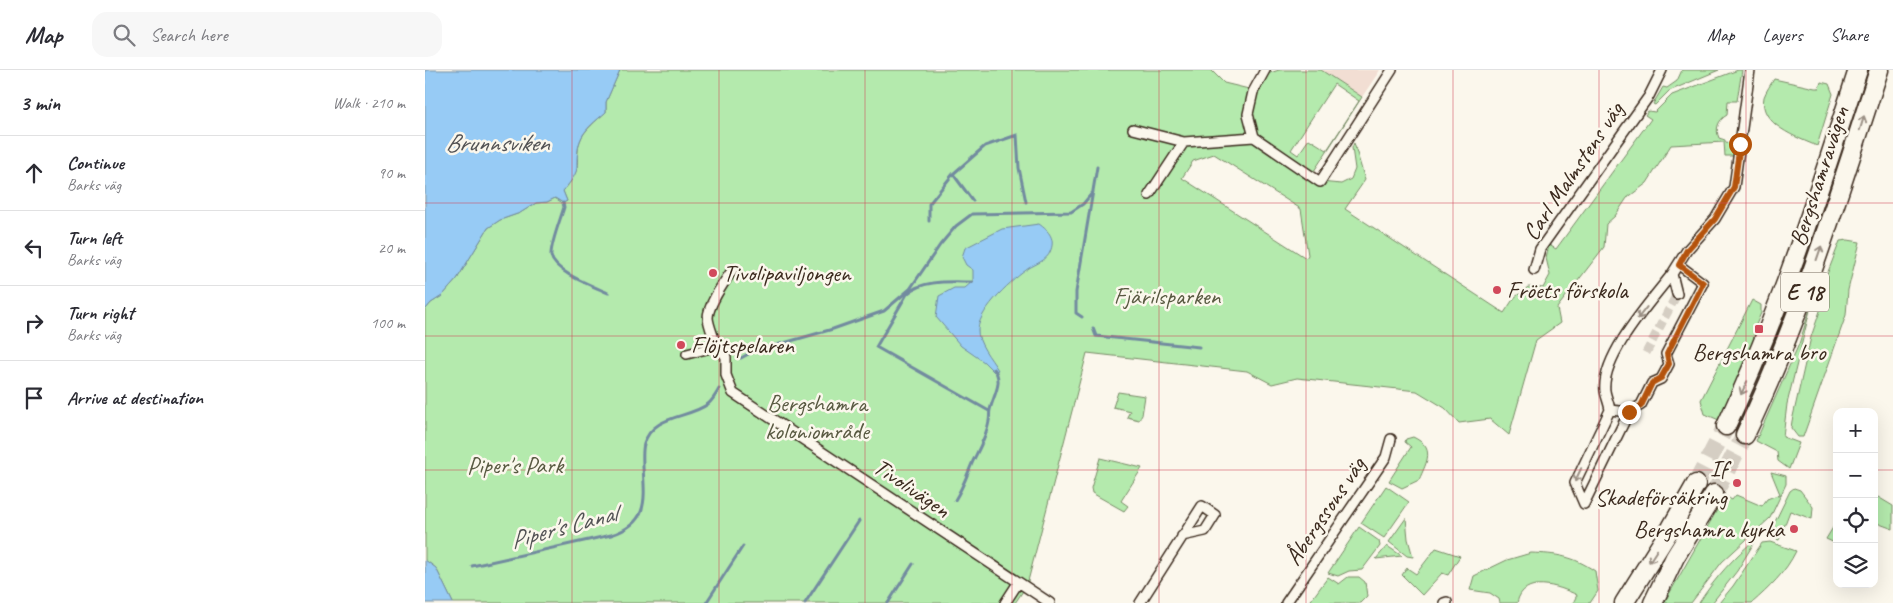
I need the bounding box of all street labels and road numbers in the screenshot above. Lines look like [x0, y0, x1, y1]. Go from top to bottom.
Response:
street label: Carl Malmstens väg [1516, 95, 1631, 246]
street label: Bergshamravägen [1782, 102, 1856, 250]
road number: E 18 [1781, 272, 1829, 312]
street label: Åbergssons väg [1278, 450, 1373, 571]
street label: Tivolivägen [868, 451, 956, 525]

